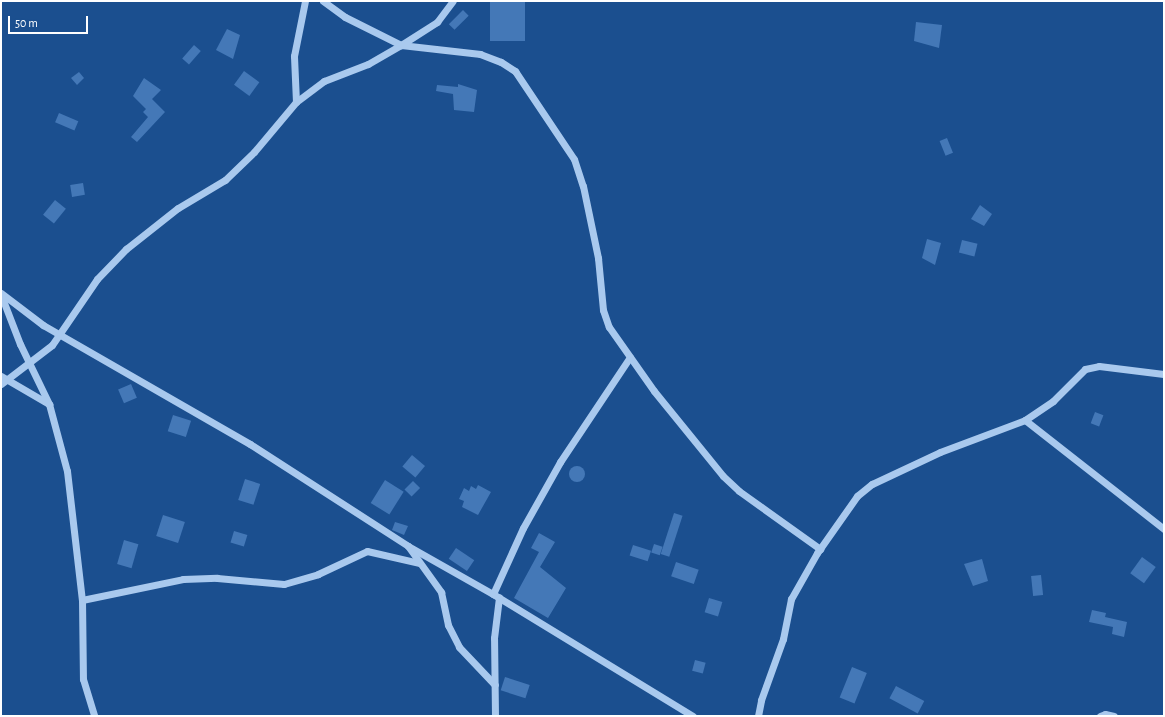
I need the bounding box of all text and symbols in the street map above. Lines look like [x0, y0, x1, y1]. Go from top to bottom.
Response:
scale bar [10, 8, 90, 34]
text: 50 m [15, 17, 38, 29]

